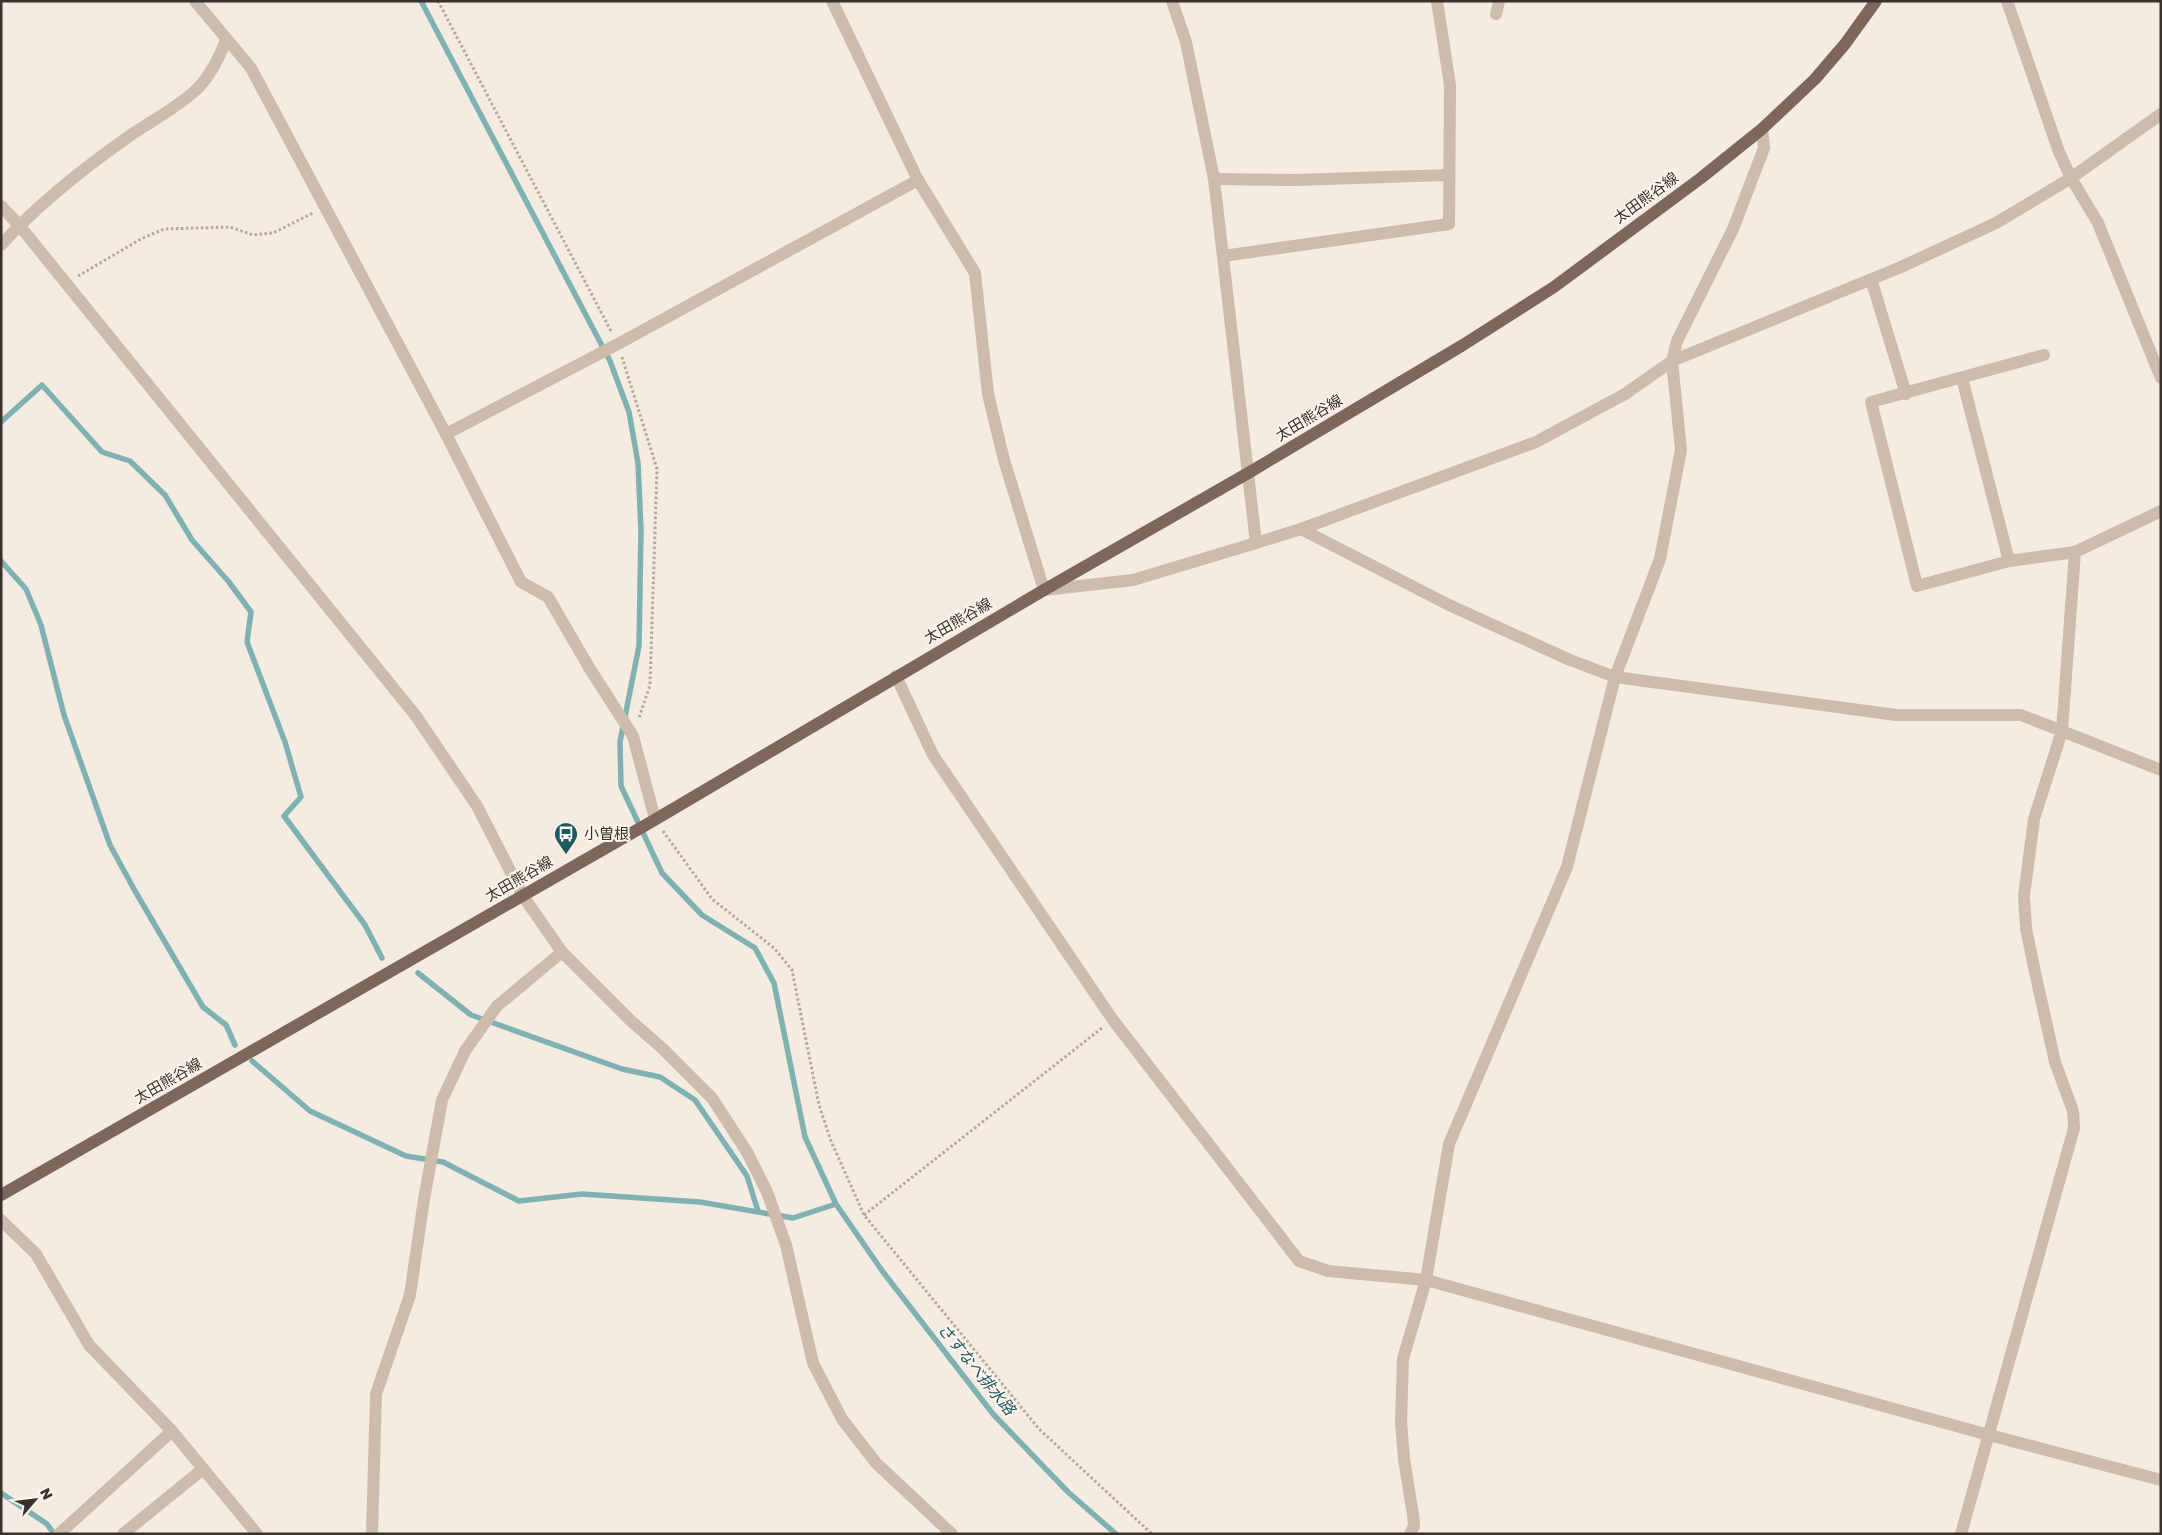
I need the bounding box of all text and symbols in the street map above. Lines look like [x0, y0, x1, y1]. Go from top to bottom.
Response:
street label: 太田熊谷線 [1610, 168, 1681, 227]
street label: 太田熊谷線 [1272, 390, 1345, 444]
street label: 太田熊谷線 [921, 594, 994, 647]
bus stop icon: 小曽根 [553, 821, 579, 855]
place label: 小曽根 [584, 824, 629, 842]
street label: 太田熊谷線 [482, 852, 555, 905]
street label: 太田熊谷線 [131, 1054, 204, 1107]
water label: さすなべ排水路 [934, 1319, 1021, 1420]
north arrow [10, 1475, 60, 1525]
text: N [37, 1485, 57, 1502]

